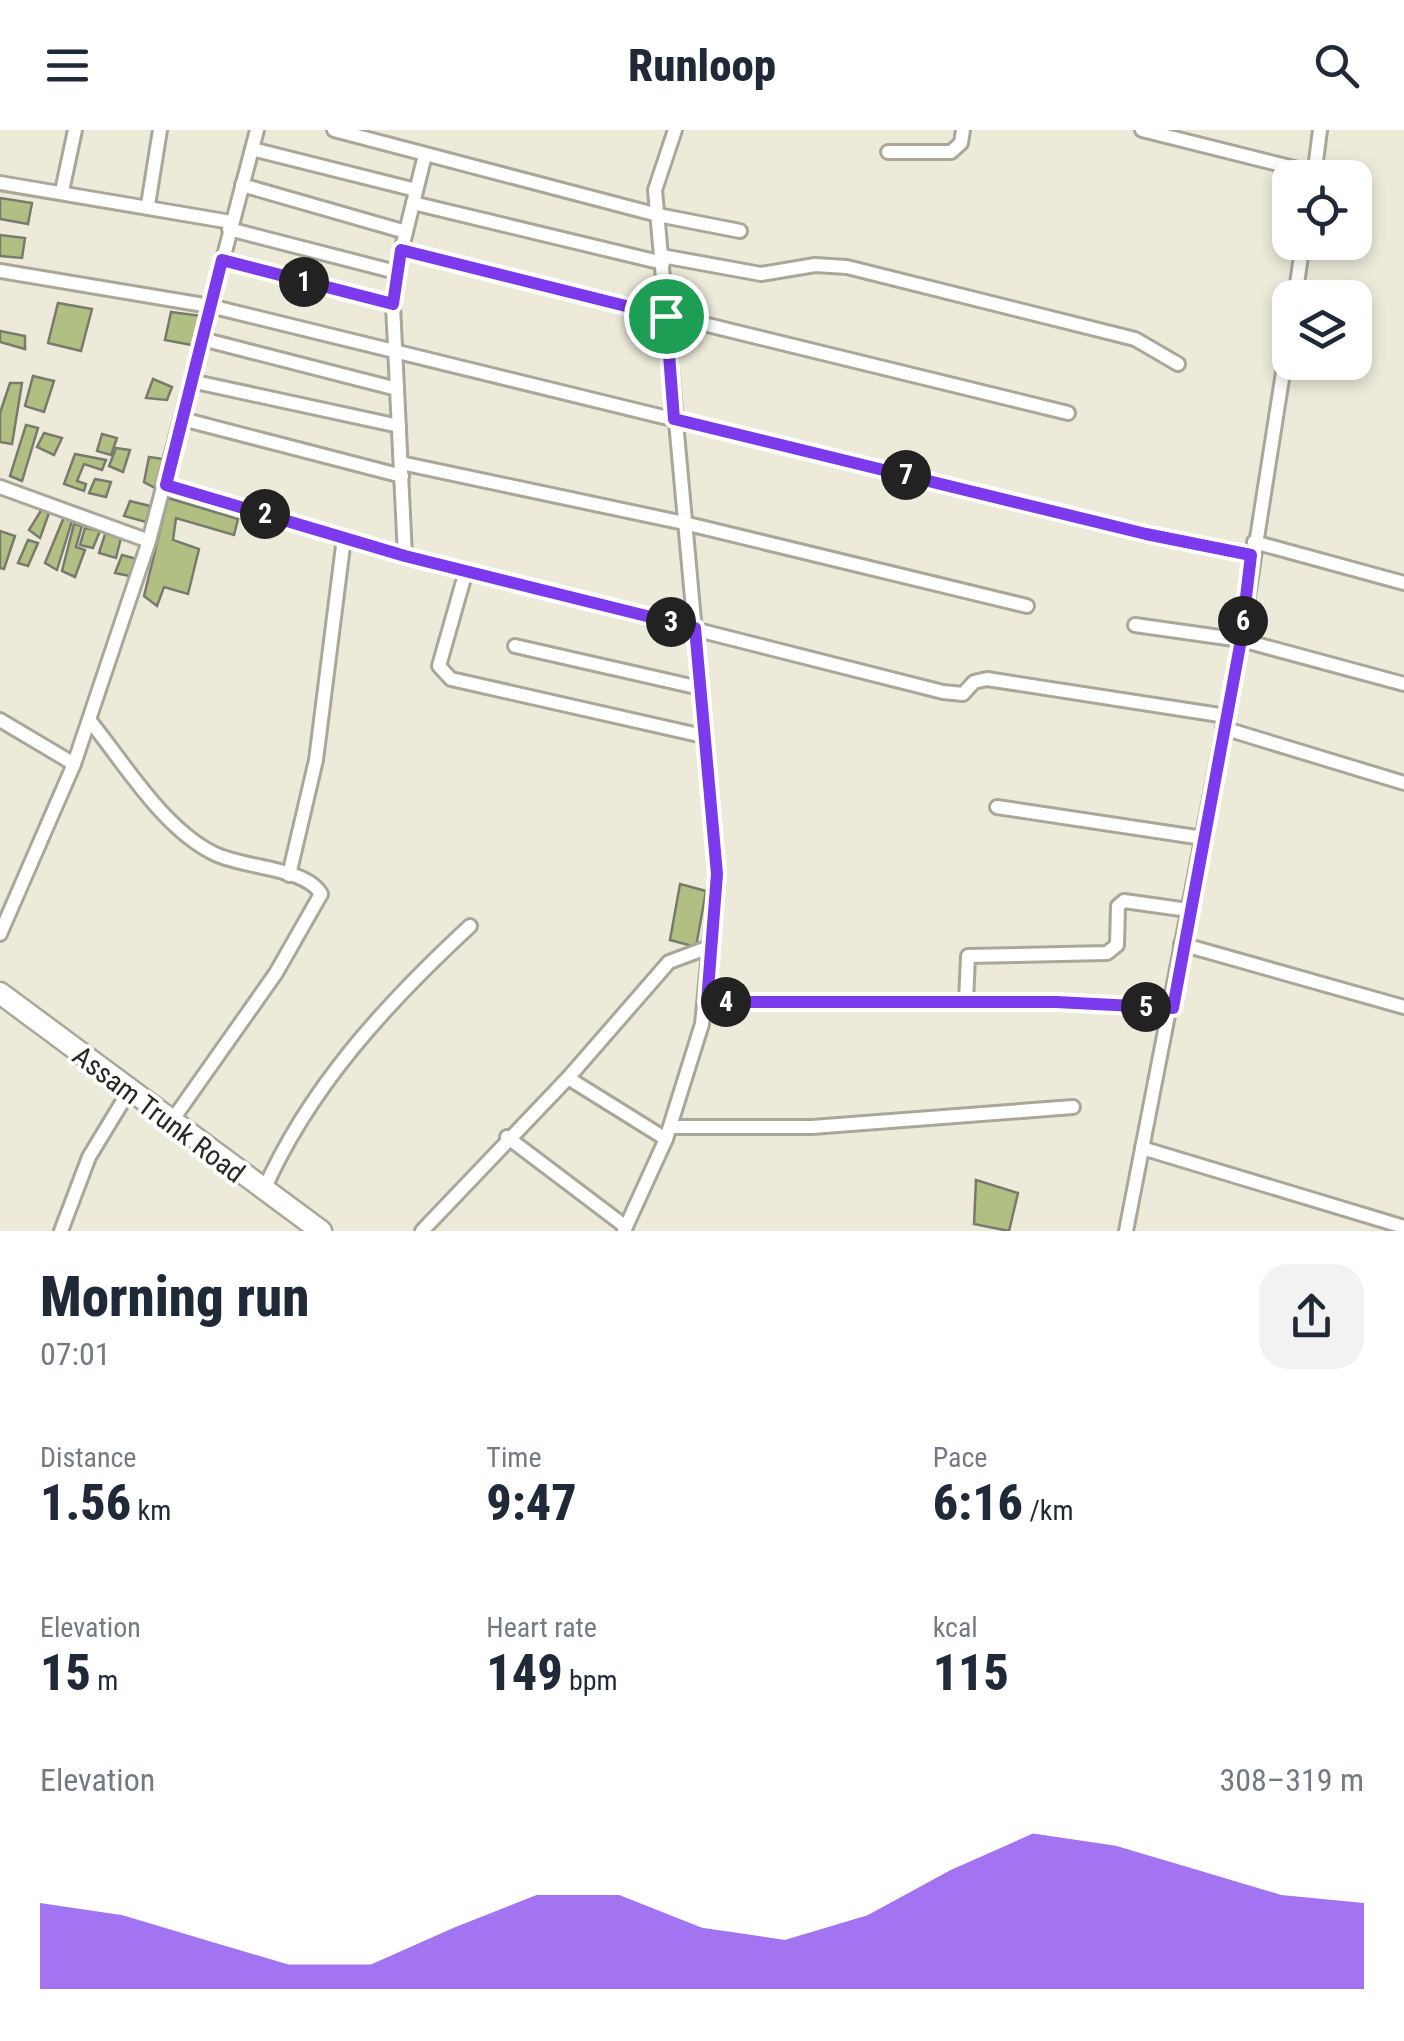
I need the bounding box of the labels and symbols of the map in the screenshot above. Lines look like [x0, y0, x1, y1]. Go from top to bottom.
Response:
pin: 1 [279, 257, 329, 307]
pin [624, 274, 709, 359]
pin: 7 [881, 450, 931, 500]
pin: 2 [240, 489, 290, 539]
pin: 6 [1218, 596, 1268, 646]
pin: 3 [646, 597, 696, 647]
pin: 4 [701, 977, 751, 1027]
pin: 5 [1121, 982, 1171, 1032]
street label: Assam Trunk Road [66, 1039, 251, 1190]

